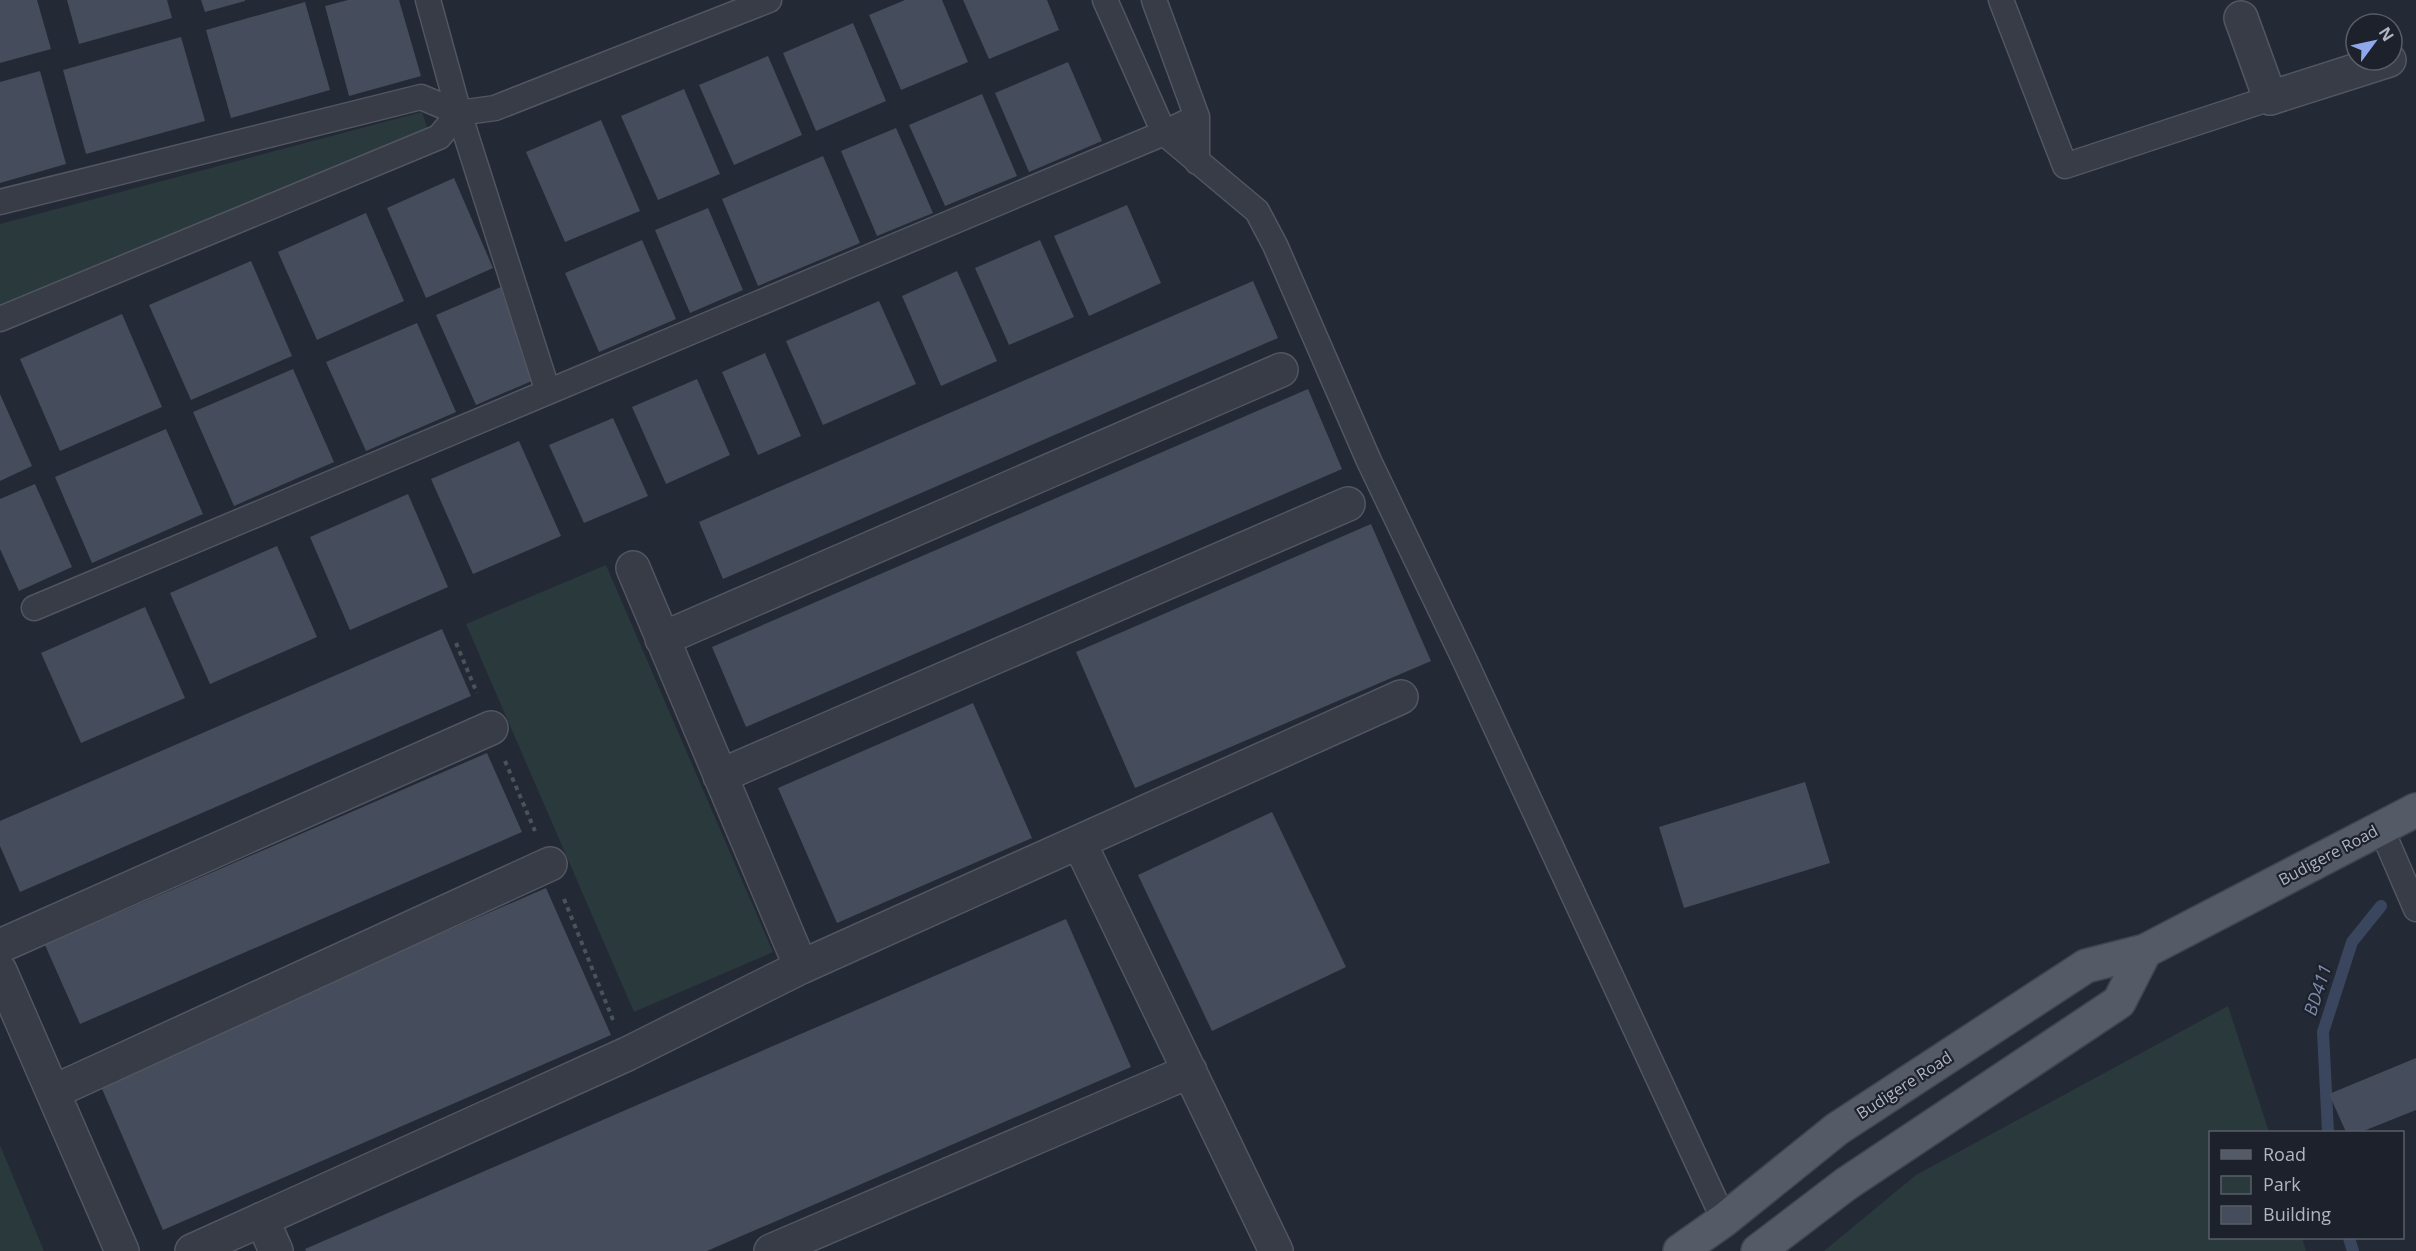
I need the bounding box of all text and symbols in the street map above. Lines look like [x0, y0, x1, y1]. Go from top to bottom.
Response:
north arrow [2344, 12, 2404, 72]
text: N [2374, 22, 2399, 45]
street label: Budigere Road [2274, 820, 2382, 890]
water label: BD411 [2298, 961, 2337, 1018]
street label: Budigere Road [1852, 1046, 1956, 1124]
legend [2209, 1131, 2404, 1239]
text: Road [2263, 1142, 2306, 1166]
text: Park [2263, 1172, 2301, 1196]
text: Building [2263, 1202, 2331, 1226]

